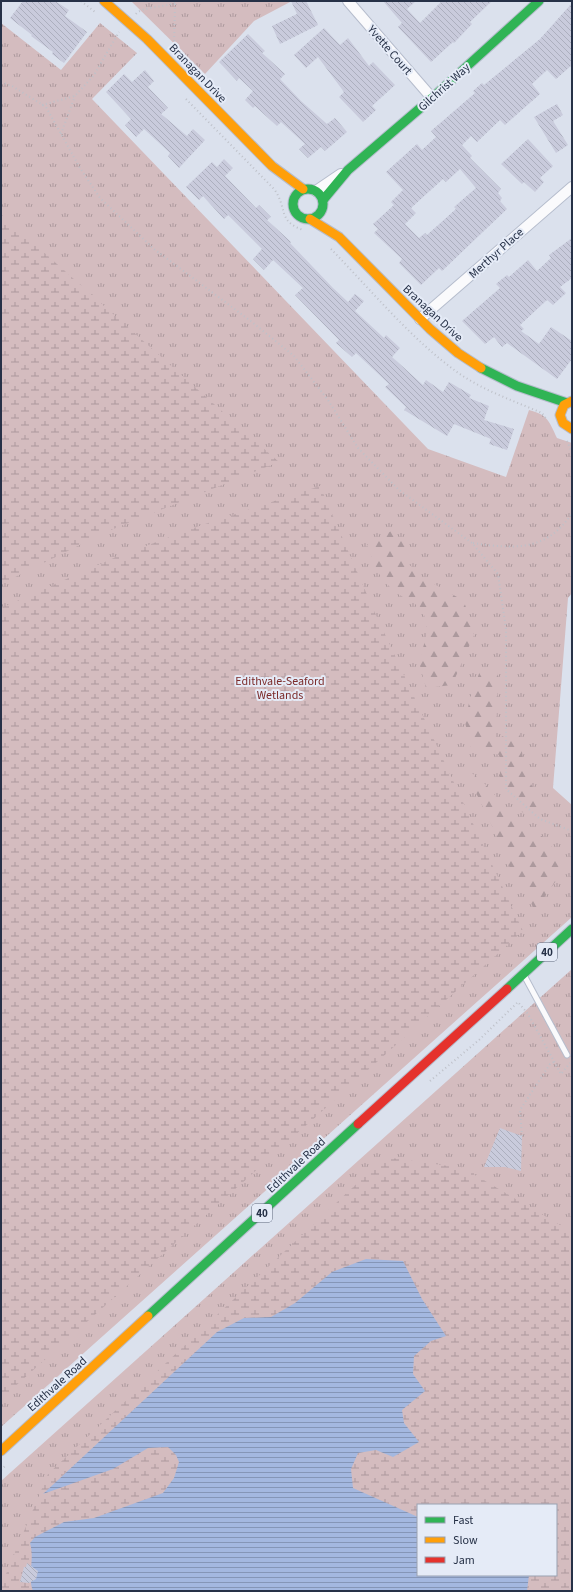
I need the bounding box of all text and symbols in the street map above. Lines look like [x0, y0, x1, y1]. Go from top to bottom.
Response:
street label: Yvette Court [363, 21, 416, 79]
street label: Branagan Drive [165, 40, 230, 107]
street label: Gilchrist Way [415, 59, 474, 115]
street label: Merthyr Place [465, 224, 528, 283]
street label: Branagan Drive [399, 281, 466, 346]
park label: Edithvale-Seaford Wetlands [235, 673, 325, 704]
road number: 40 [537, 943, 557, 961]
street label: Edithvale Road [263, 1134, 330, 1197]
road number: 40 [252, 1204, 272, 1222]
street label: Edithvale Road [24, 1353, 91, 1416]
legend [417, 1504, 557, 1576]
text: Fast [453, 1512, 473, 1529]
text: Slow [453, 1532, 478, 1549]
text: Jam [453, 1552, 475, 1569]

